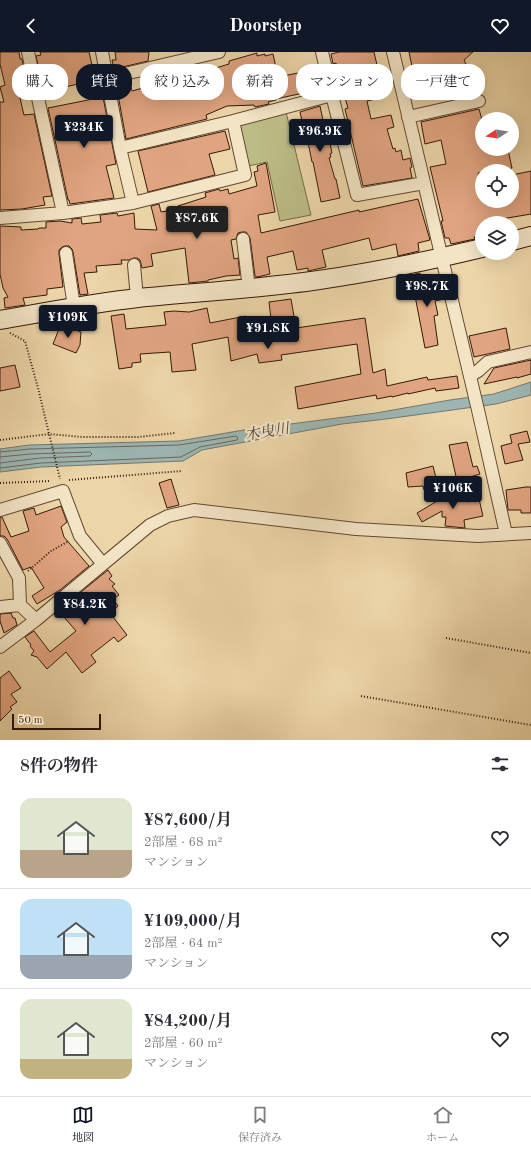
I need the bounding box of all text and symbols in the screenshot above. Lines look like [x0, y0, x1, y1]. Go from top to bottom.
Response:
icon: back [20, 15, 42, 37]
icon: heart [489, 15, 511, 37]
text: Doorstep [229, 17, 302, 35]
chip: 購入 [12, 64, 68, 100]
chip: 賃貸 [76, 64, 132, 100]
chip: 絞り込み [140, 64, 224, 100]
chip: 新着 [232, 64, 288, 100]
chip: マンション [296, 64, 393, 100]
chip: 一戸建て [401, 64, 485, 100]
north arrow [475, 112, 519, 156]
map controls [475, 112, 519, 260]
pin: ¥234K [56, 115, 112, 149]
pin: ¥96.9K [287, 119, 353, 153]
text: ¥234K [64, 121, 104, 134]
text: ¥96.9K [298, 125, 342, 138]
button: locate [475, 164, 519, 208]
pin: ¥87.6K [164, 206, 230, 240]
text: ¥87.6K [175, 212, 219, 225]
button: layers [475, 216, 519, 260]
pin: ¥98.7K [394, 274, 460, 308]
text: ¥98.7K [405, 280, 449, 293]
pin: ¥109K [40, 305, 96, 339]
text: ¥109K [48, 311, 88, 324]
pin: ¥91.8K [235, 316, 301, 350]
text: ¥91.8K [246, 322, 290, 335]
water label: 木曳川 [243, 419, 292, 444]
pin: ¥106K [425, 476, 481, 510]
text: ¥106K [433, 482, 473, 495]
pin: ¥84.2K [52, 592, 118, 626]
text: ¥84.2K [63, 598, 107, 611]
scale bar [12, 712, 101, 731]
text: 50 m [18, 715, 43, 726]
icon: filters [489, 753, 511, 775]
text: 8件の物件 [20, 758, 98, 775]
text: ¥87,600/月 [144, 812, 233, 829]
icon: home [52, 814, 100, 862]
icon: heart [489, 827, 511, 849]
text: 2部屋 · 68 m² [144, 836, 222, 849]
text: マンション [144, 856, 208, 869]
text: ¥109,000/月 [144, 913, 242, 930]
icon: home [52, 915, 100, 963]
icon: heart [489, 928, 511, 950]
text: 2部屋 · 64 m² [144, 937, 222, 950]
text: マンション [144, 957, 208, 970]
text: ¥84,200/月 [144, 1013, 233, 1030]
icon: home [52, 1015, 100, 1063]
icon: heart [489, 1028, 511, 1050]
text: 2部屋 · 60 m² [144, 1037, 222, 1050]
text: マンション [144, 1057, 208, 1070]
tab: 地図 [72, 1104, 94, 1146]
tab: 保存済み [238, 1104, 282, 1146]
tab: ホーム [426, 1104, 459, 1146]

